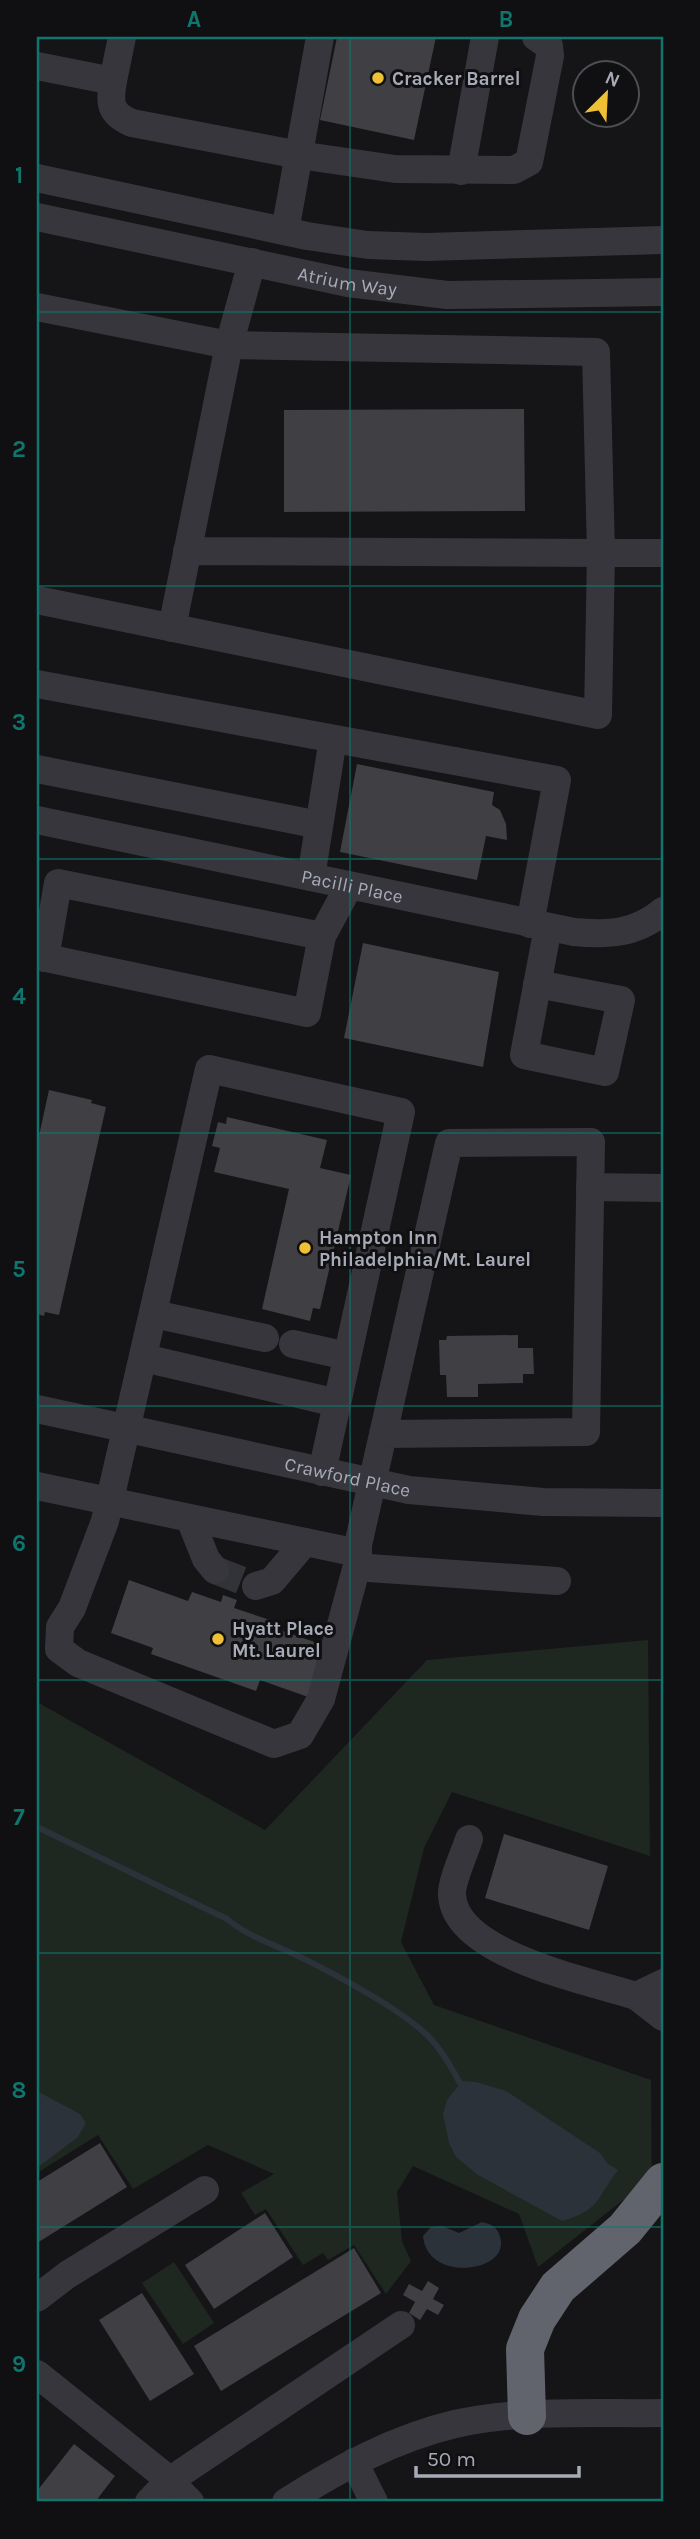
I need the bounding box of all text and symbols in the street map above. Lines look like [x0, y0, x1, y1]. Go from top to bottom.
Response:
text: A [187, 6, 201, 33]
text: B [499, 6, 513, 33]
north arrow [570, 60, 640, 130]
text: N [602, 67, 623, 92]
place label: Cracker Barrel [392, 68, 520, 90]
marker: Cracker Barrel [370, 70, 386, 86]
text: 1 [15, 162, 23, 189]
street label: Atrium Way [296, 263, 398, 301]
text: 2 [12, 436, 26, 463]
text: 3 [12, 709, 26, 736]
street label: Pacilli Place [299, 865, 405, 908]
text: 4 [12, 983, 26, 1010]
place label: Hampton Inn Philadelphia/Mt. Laurel [319, 1227, 531, 1271]
marker: Hampton Inn Philadelphia/Mt. Laurel [297, 1240, 313, 1256]
text: 5 [12, 1256, 26, 1283]
street label: Crawford Place [283, 1453, 412, 1502]
text: 6 [12, 1530, 26, 1557]
place label: Hyatt Place Mt. Laurel [232, 1618, 334, 1662]
marker: Hyatt Place Mt. Laurel [210, 1631, 226, 1647]
text: 7 [13, 1804, 25, 1831]
text: 8 [12, 2077, 26, 2104]
text: 9 [12, 2351, 26, 2378]
scale bar [416, 2434, 579, 2478]
text: 50 m [427, 2447, 476, 2471]

